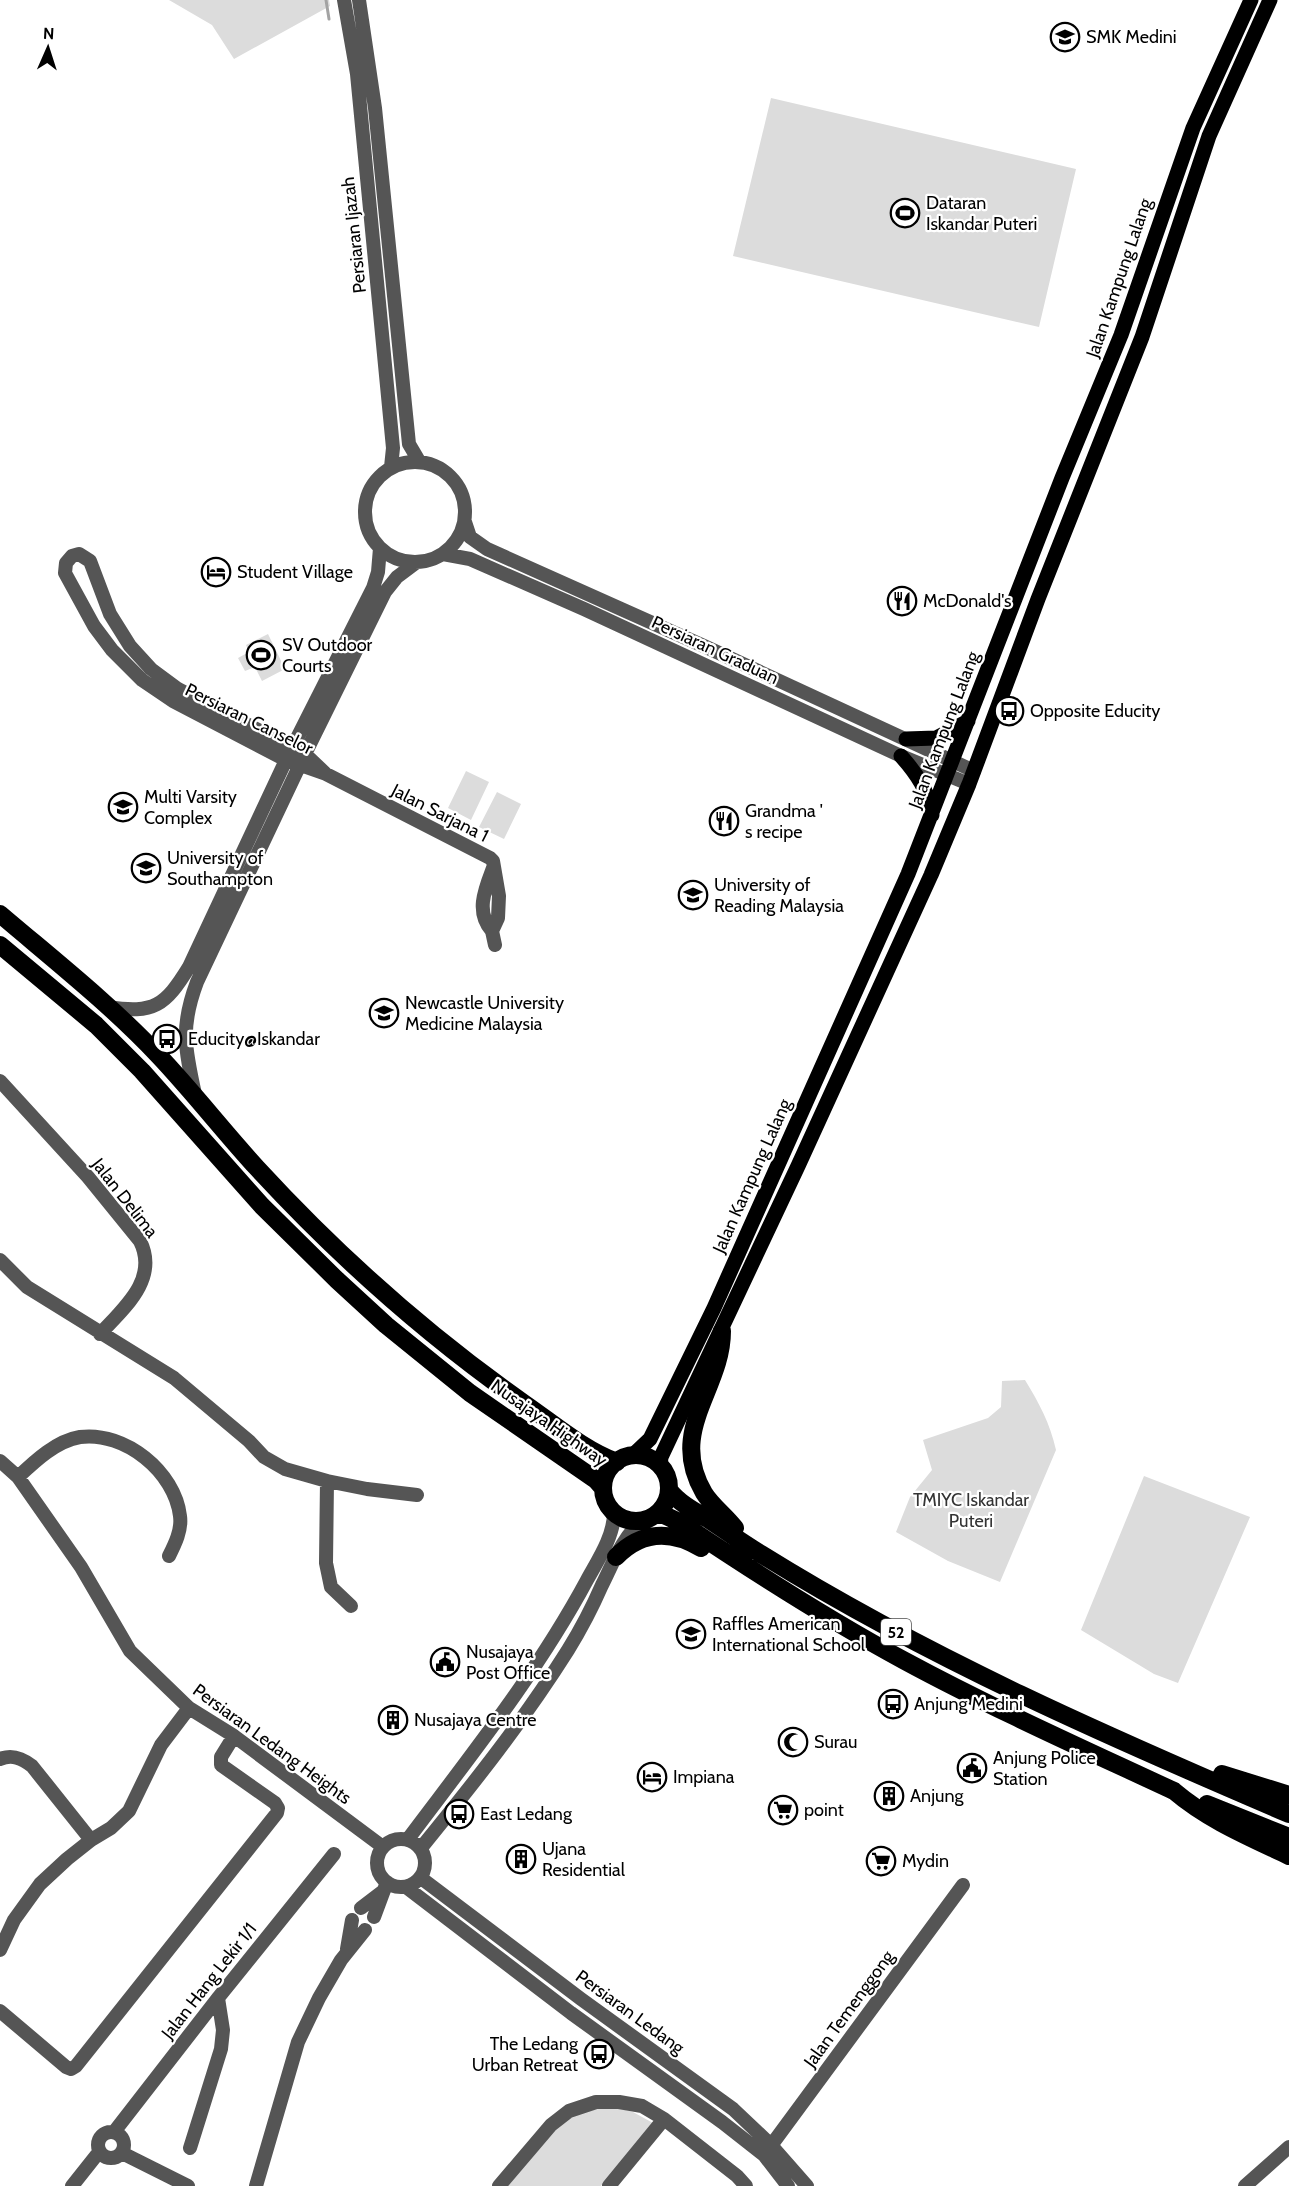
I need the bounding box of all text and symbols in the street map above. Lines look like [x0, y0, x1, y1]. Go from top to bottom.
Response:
north arrow [18, 18, 78, 78]
school or university icon: SMK Medini [1049, 21, 1081, 53]
text: N [43, 24, 55, 43]
place label: SMK Medini [1086, 26, 1177, 48]
street label: Persiaran Ijazah [337, 176, 371, 294]
place label: Dataran Iskandar Puteri [926, 192, 1037, 235]
street label: Jalan Kampung Lalang [1081, 195, 1157, 361]
sports icon: Dataran Iskandar Puteri [889, 197, 921, 229]
hotel icon: Student Village [200, 556, 232, 588]
place label: Student Village [237, 561, 353, 583]
restaurant icon: McDonald's [886, 585, 918, 617]
place label: McDonald's [923, 590, 1011, 612]
street label: Persiaran Graduan [648, 611, 782, 689]
place label: SV Outdoor Courts [282, 634, 373, 677]
sports icon: SV Outdoor Courts [245, 639, 277, 671]
street label: Jalan Kampung Lalang [903, 647, 985, 813]
street label: Persiaran Canselor [182, 679, 317, 760]
bus stop icon: Opposite Educity [993, 695, 1025, 727]
place label: Opposite Educity [1030, 700, 1160, 722]
street label: Jalan Sarjana 1 [387, 779, 492, 847]
place label: Multi Varsity Complex [144, 786, 237, 829]
school or university icon: Multi Varsity Complex [107, 791, 139, 823]
place label: Grandma ' s recipe [745, 800, 823, 843]
restaurant icon: Grandma ' s recipe [708, 805, 740, 837]
place label: University of Southampton [167, 847, 273, 890]
school or university icon: University of Southampton [130, 852, 162, 884]
place label: University of Reading Malaysia [714, 874, 844, 917]
school or university icon: University of Reading Malaysia [677, 879, 709, 911]
place label: Newcastle University Medicine Malaysia [405, 992, 564, 1035]
school or university icon: Newcastle University Medicine Malaysia [368, 997, 400, 1029]
bus stop icon: Educity@Iskandar [151, 1023, 183, 1055]
place label: Educity@Iskandar [188, 1028, 320, 1050]
street label: Jalan Kampung Lalang [708, 1094, 796, 1258]
street label: Jalan Delima [87, 1153, 163, 1242]
street label: Nusajaya Highway [487, 1375, 611, 1471]
park label: TMIYC Iskandar Puteri [913, 1489, 1029, 1532]
place label: Raffles American International School [712, 1613, 866, 1656]
school or university icon: Raffles American International School [675, 1618, 707, 1650]
road number: 52 [881, 1619, 911, 1645]
place label: Nusajaya Post Office [466, 1641, 550, 1684]
public building icon: Nusajaya Post Office [429, 1646, 461, 1678]
street label: Persiaran Ledang Heights [188, 1679, 356, 1809]
bus stop icon: Anjung Medini [877, 1688, 909, 1720]
place label: Anjung Medini [914, 1693, 1023, 1715]
building icon: Nusajaya Centre [377, 1704, 409, 1736]
place label: Nusajaya Centre [414, 1709, 536, 1731]
mosque icon: Surau [777, 1726, 809, 1758]
place label: Surau [814, 1731, 857, 1753]
place label: Anjung Police Station [993, 1747, 1096, 1790]
public building icon: Anjung Police Station [956, 1752, 988, 1784]
hotel icon: Impiana [636, 1761, 668, 1793]
place label: Impiana [673, 1766, 735, 1788]
building icon: Anjung [873, 1780, 905, 1812]
place label: Anjung [910, 1785, 964, 1807]
supermarket icon: point [767, 1794, 799, 1826]
bus stop icon: East Ledang [443, 1798, 475, 1830]
place label: point [804, 1799, 844, 1821]
place label: East Ledang [480, 1803, 573, 1825]
place label: Ujana Residential [542, 1838, 626, 1881]
building icon: Ujana Residential [505, 1843, 537, 1875]
supermarket icon: Mydin [865, 1845, 897, 1877]
place label: Mydin [902, 1850, 949, 1872]
street label: Jalan Hang Lekir 1/1 [156, 1918, 261, 2044]
street label: Jalan Temenggong [799, 1945, 899, 2073]
street label: Persiaran Ledang [571, 1965, 689, 2059]
place label: The Ledang Urban Retreat [472, 2033, 579, 2076]
bus stop icon: The Ledang Urban Retreat [583, 2038, 615, 2070]

